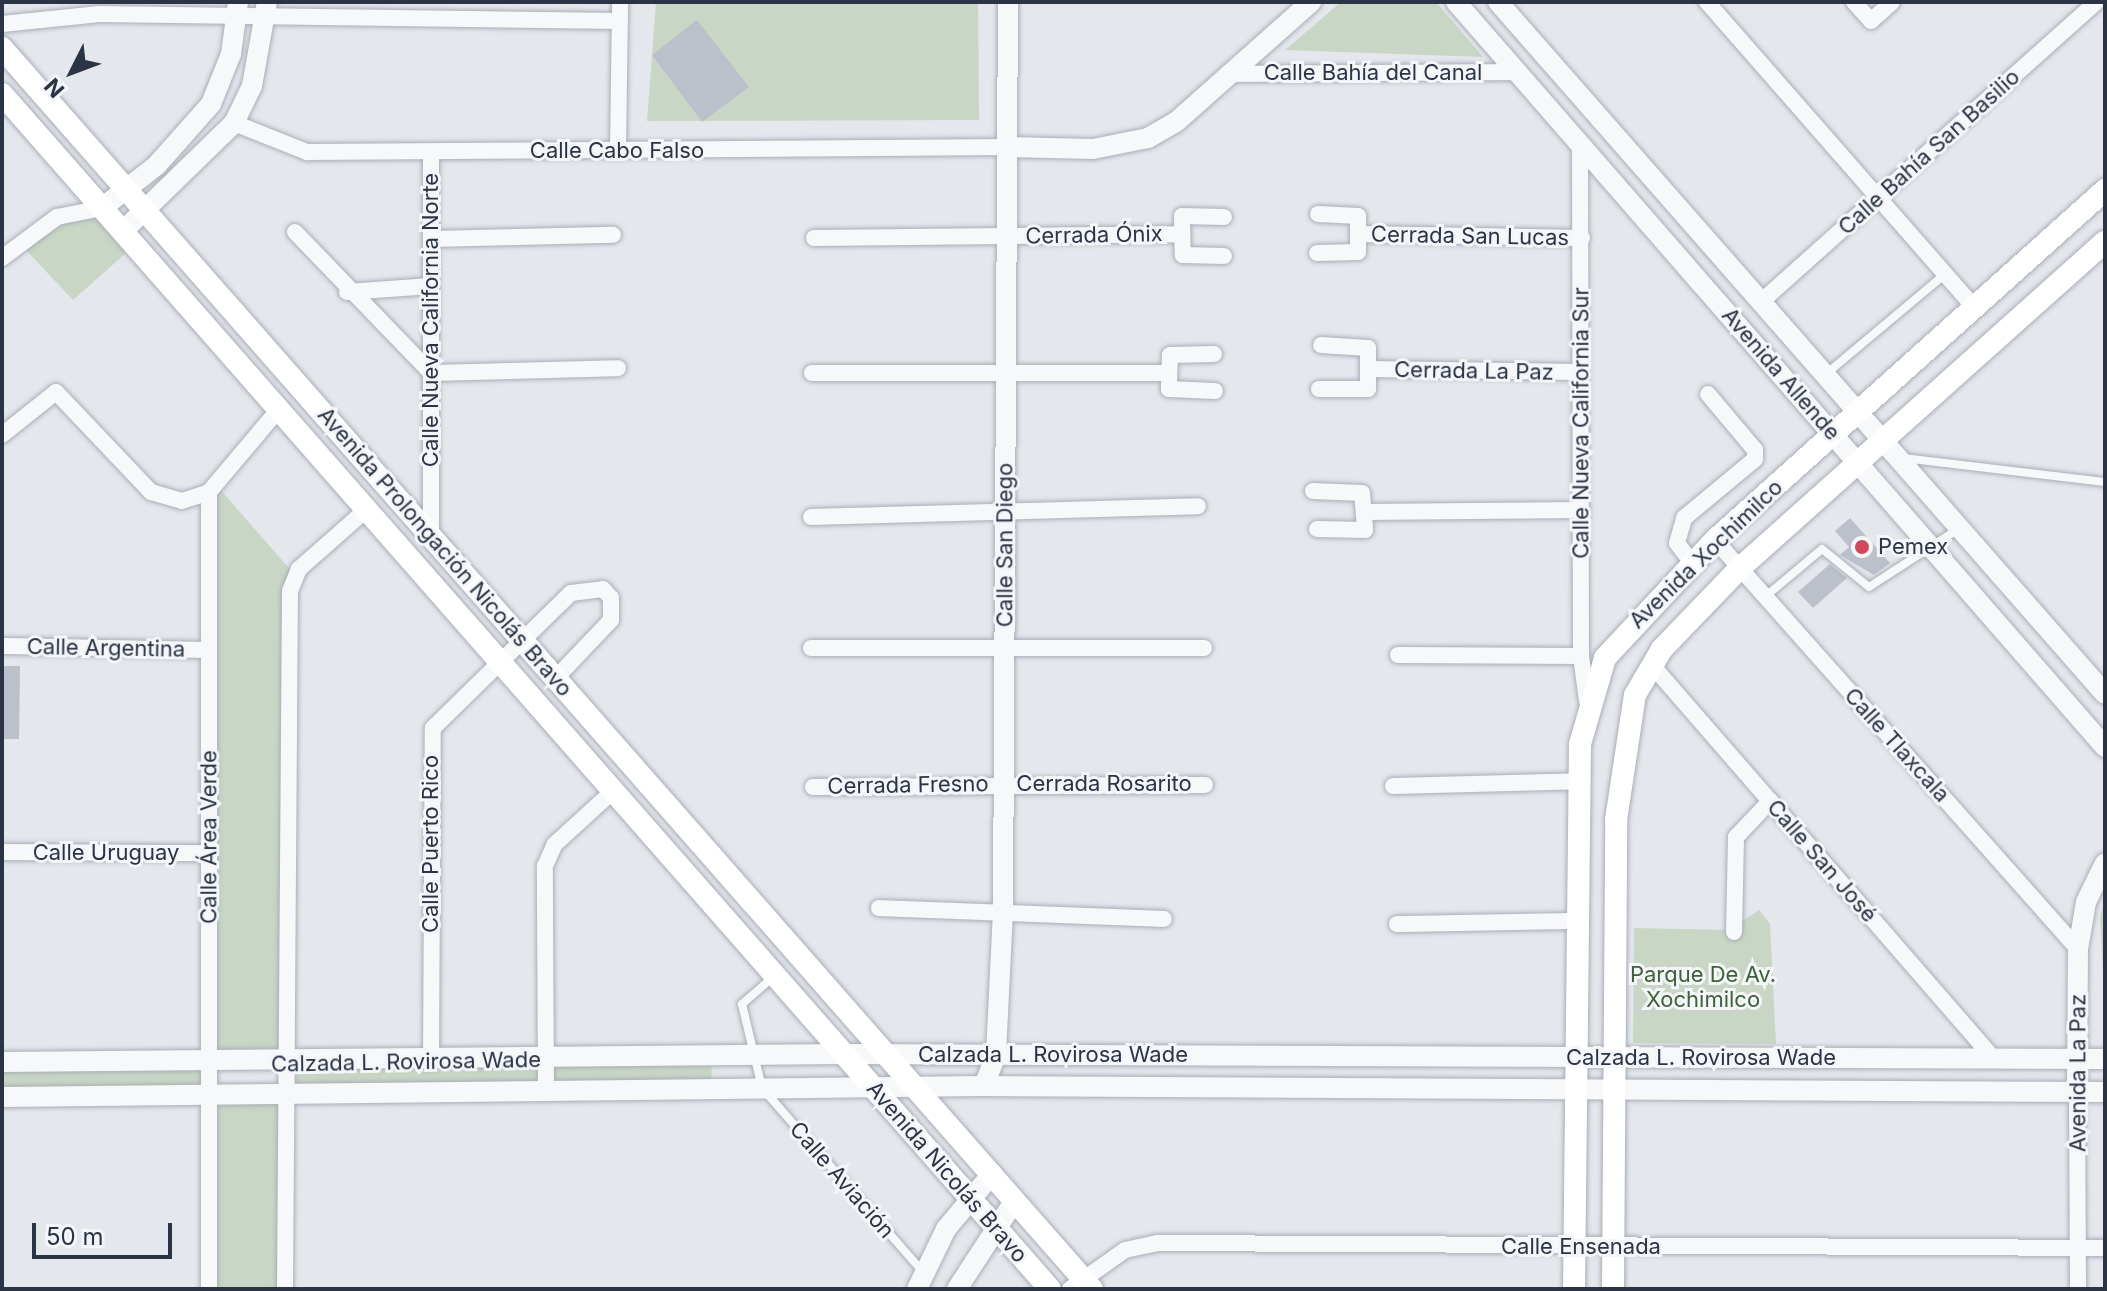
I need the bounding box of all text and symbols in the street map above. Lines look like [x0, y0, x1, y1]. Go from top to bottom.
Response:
north arrow [32, 32, 112, 112]
street label: Calle Bahía del Canal [1264, 60, 1482, 86]
street label: Calle Bahía San Basilio [1833, 64, 2025, 240]
text: N [39, 73, 69, 103]
street label: Calle Cabo Falso [530, 138, 704, 164]
street label: Calle Nueva California Norte [418, 173, 444, 467]
street label: Cerrada Ónix [1025, 221, 1163, 249]
street label: Cerrada San Lucas [1371, 221, 1569, 251]
street label: Calle Nueva California Sur [1568, 287, 1594, 559]
street label: Avenida Allende [1716, 302, 1846, 446]
street label: Cerrada La Paz [1394, 356, 1554, 386]
street label: Avenida Prolongación Nicolás Bravo [312, 402, 578, 702]
street label: Calle San Diego [992, 463, 1018, 627]
street label: Avenida Xochimilco [1624, 474, 1788, 634]
place label: Pemex [1878, 534, 1948, 560]
marker: Pemex [1853, 538, 1871, 556]
street label: Calle Argentina [27, 633, 185, 663]
street label: Calle Tlaxcala [1839, 683, 1955, 807]
street label: Calle Área Verde [196, 750, 222, 924]
street label: Calle Puerto Rico [418, 755, 444, 933]
street label: Cerrada Fresno [827, 770, 989, 800]
street label: Cerrada Rosarito [1016, 771, 1192, 797]
street label: Calle San José [1762, 794, 1882, 928]
street label: Calle Uruguay [33, 840, 179, 866]
park label: Parque De Av. Xochimilco [1630, 961, 1776, 1012]
street label: Avenida La Paz [2065, 994, 2091, 1152]
street label: Calzada L. Rovirosa Wade [918, 1042, 1188, 1068]
street label: Calzada L. Rovirosa Wade [1566, 1045, 1836, 1071]
street label: Calzada L. Rovirosa Wade [271, 1046, 541, 1078]
street label: Avenida Nicolás Bravo [861, 1076, 1033, 1268]
street label: Calle Aviación [784, 1116, 900, 1244]
scale bar [36, 1207, 176, 1257]
text: 50 m [46, 1222, 104, 1251]
street label: Calle Ensenada [1501, 1234, 1661, 1260]

